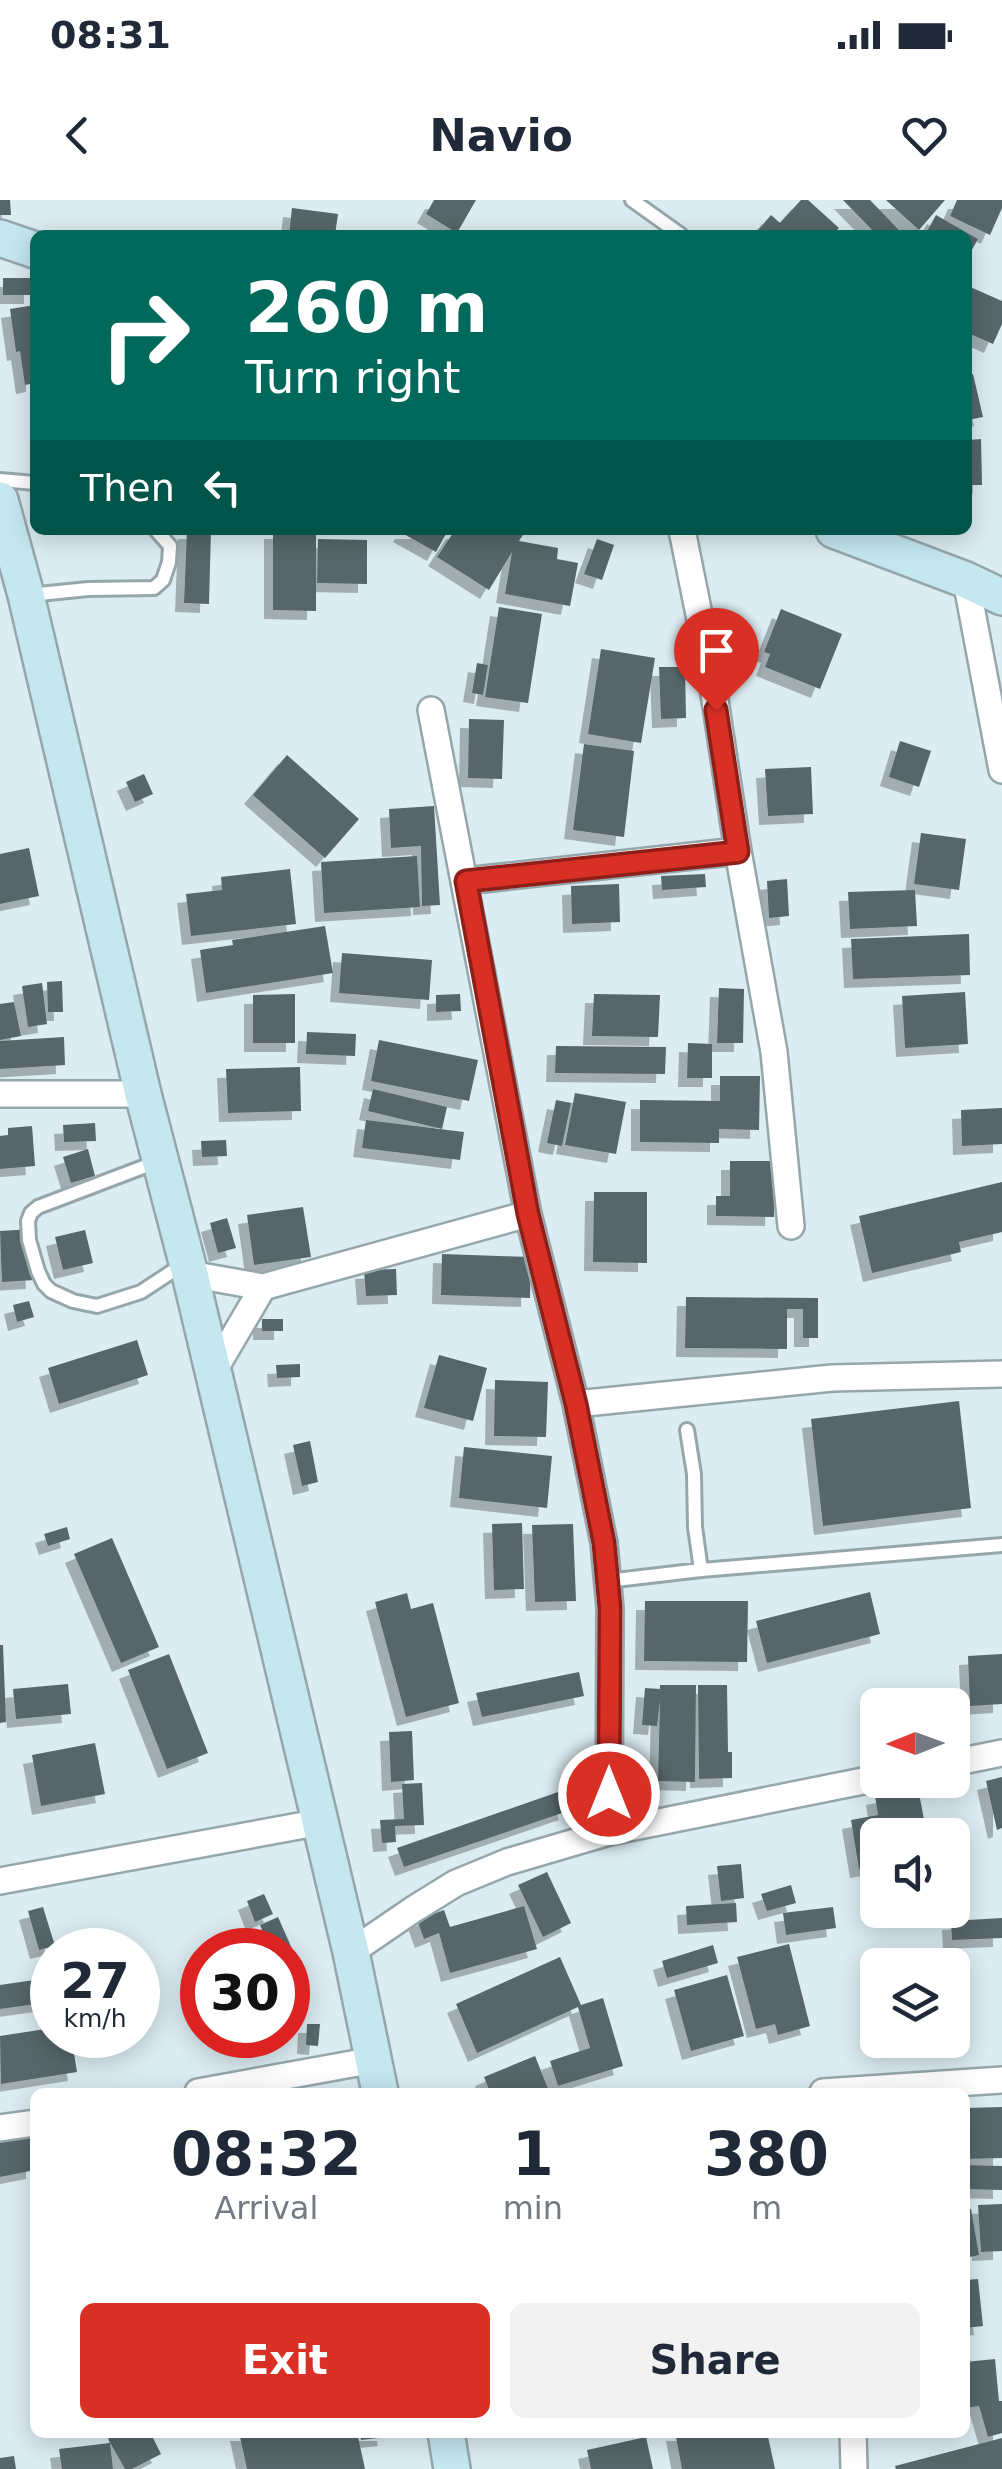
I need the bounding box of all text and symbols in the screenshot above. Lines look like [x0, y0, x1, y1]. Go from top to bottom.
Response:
text: 08:31 [50, 13, 171, 57]
icon: back [50, 108, 105, 163]
icon: heart [897, 108, 952, 163]
text: Navio [429, 109, 573, 162]
text: 260 m [245, 267, 488, 349]
icon: right [80, 270, 210, 400]
text: Turn right [245, 351, 460, 404]
icon: left [195, 460, 250, 515]
text: Then [80, 466, 175, 510]
pin [674, 608, 759, 711]
icon: arrive [689, 623, 744, 678]
north arrow [860, 1688, 970, 1798]
map controls [860, 1688, 970, 2058]
position arrow [557, 1742, 661, 1846]
button: sound [860, 1818, 970, 1928]
speed limit sign: 30 [180, 1928, 310, 2058]
button: layers [860, 1948, 970, 2058]
text: 27 [60, 1952, 130, 2010]
text: km/h [63, 2004, 127, 2033]
text: 08:32 [171, 2119, 362, 2189]
text: 1 [512, 2119, 554, 2189]
text: 380 [704, 2119, 829, 2189]
text: Arrival [214, 2189, 318, 2227]
text: min [503, 2189, 563, 2227]
text: m [751, 2189, 782, 2227]
button: Exit [80, 2303, 490, 2418]
button: Share [510, 2303, 920, 2418]

